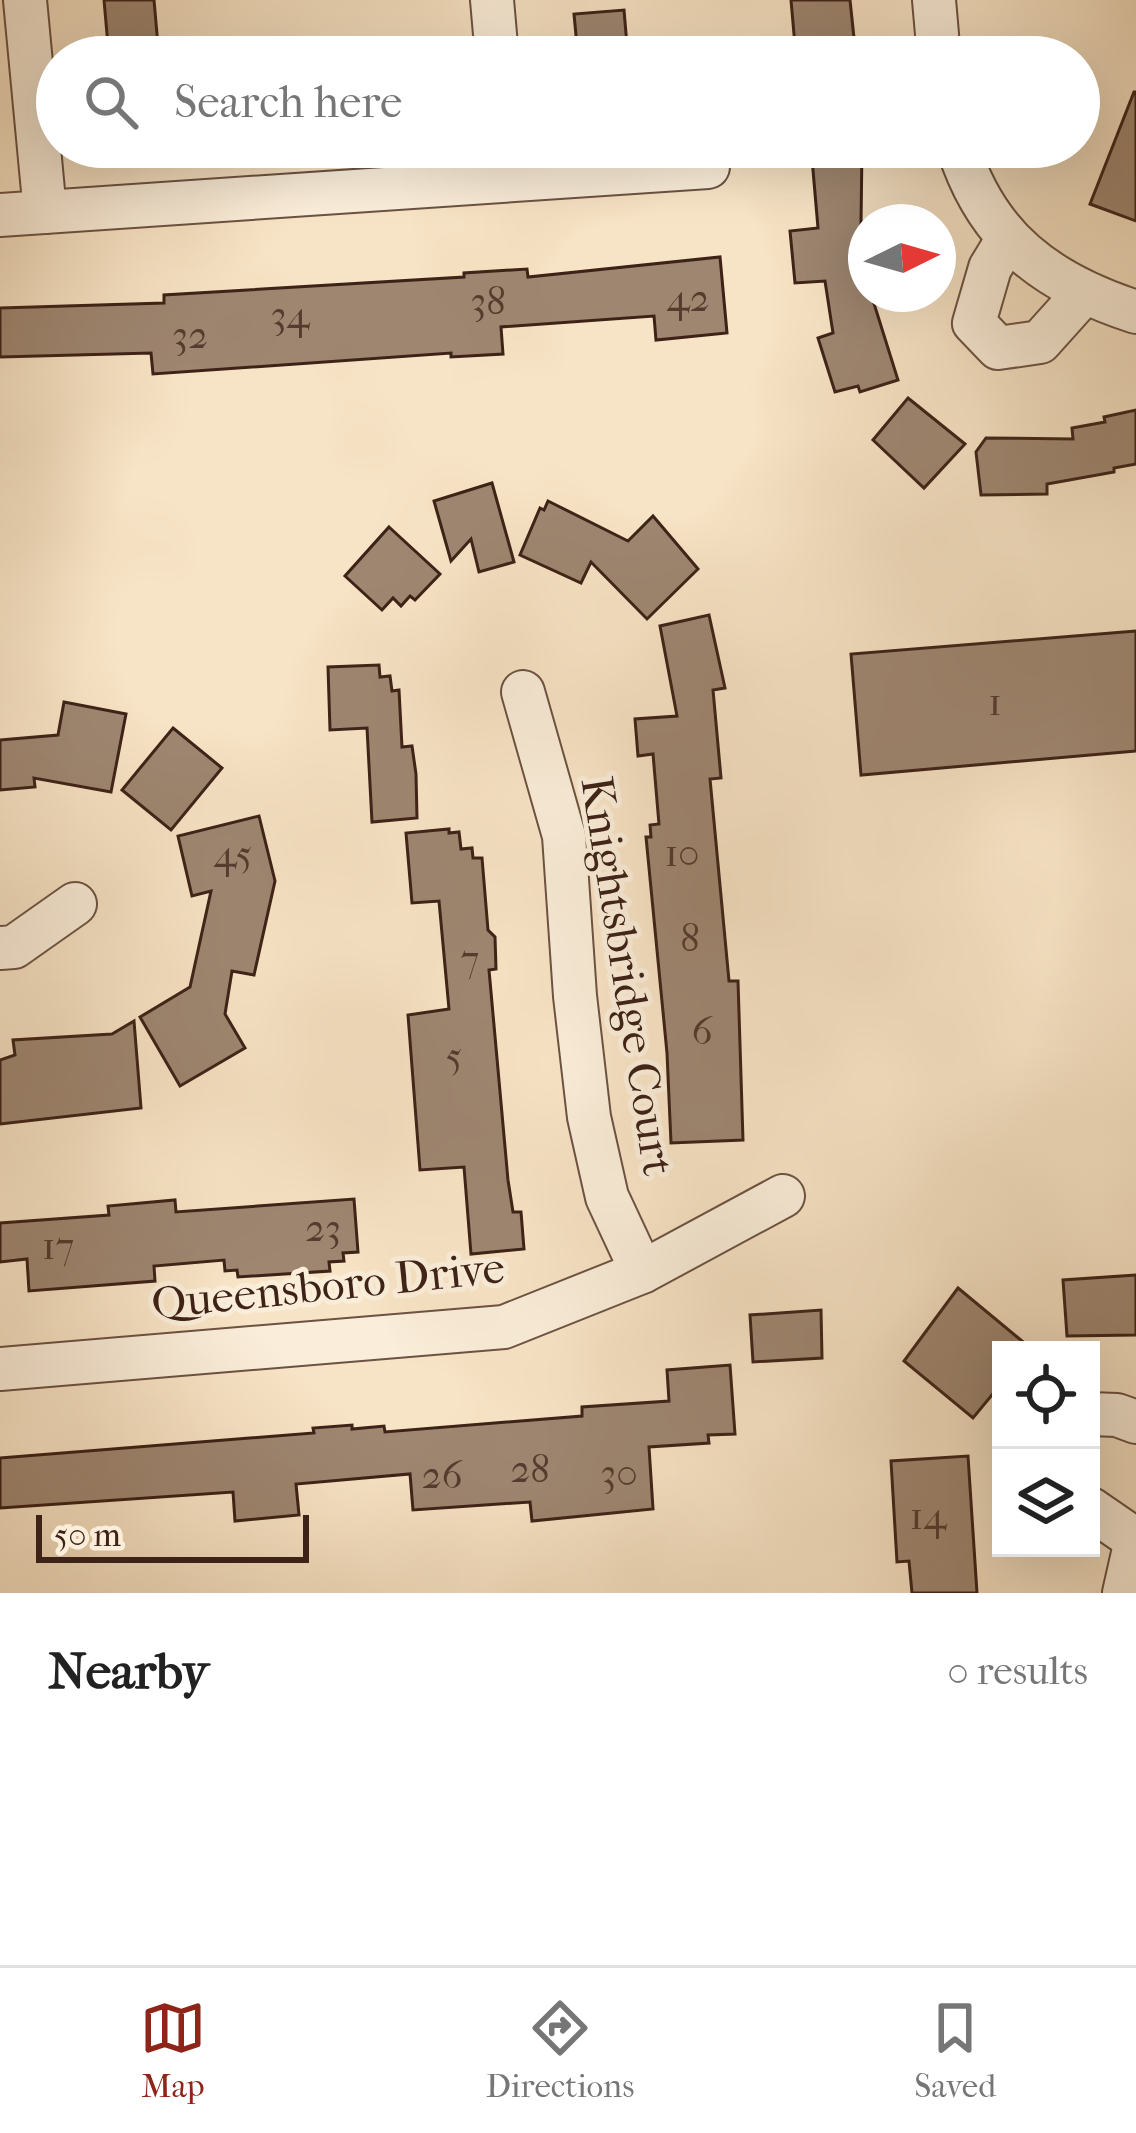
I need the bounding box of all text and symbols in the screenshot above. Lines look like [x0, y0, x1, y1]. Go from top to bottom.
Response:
search box [36, 36, 1100, 168]
icon: search [78, 69, 144, 135]
text: Search here [174, 76, 402, 129]
north arrow [848, 204, 956, 312]
house number: 42 [666, 275, 710, 321]
house number: 38 [470, 278, 506, 324]
house number: 34 [270, 292, 310, 338]
house number: 32 [172, 312, 208, 358]
house number: 1 [988, 679, 1002, 725]
street label: Knightsbridge Court [569, 773, 685, 1179]
house number: 10 [664, 830, 700, 876]
house number: 45 [214, 831, 252, 877]
house number: 8 [680, 915, 700, 961]
house number: 7 [461, 936, 479, 982]
house number: 6 [691, 1008, 713, 1054]
house number: 5 [446, 1033, 462, 1079]
house number: 23 [305, 1205, 341, 1251]
house number: 17 [42, 1223, 74, 1269]
street label: Queensboro Drive [149, 1241, 507, 1331]
map controls [992, 1341, 1100, 1557]
button: locate [992, 1341, 1100, 1449]
house number: 28 [510, 1446, 550, 1492]
button: layers [992, 1449, 1100, 1557]
house number: 30 [600, 1450, 638, 1496]
house number: 26 [421, 1452, 463, 1498]
house number: 14 [910, 1493, 947, 1539]
scale bar [36, 1509, 309, 1562]
text: 50 m [54, 1516, 121, 1555]
text: Nearby [48, 1641, 209, 1701]
text: 0 results [947, 1648, 1088, 1694]
tab: Map [140, 1995, 206, 2106]
tab: Directions [486, 1995, 634, 2106]
tab: Saved [914, 1995, 996, 2106]

